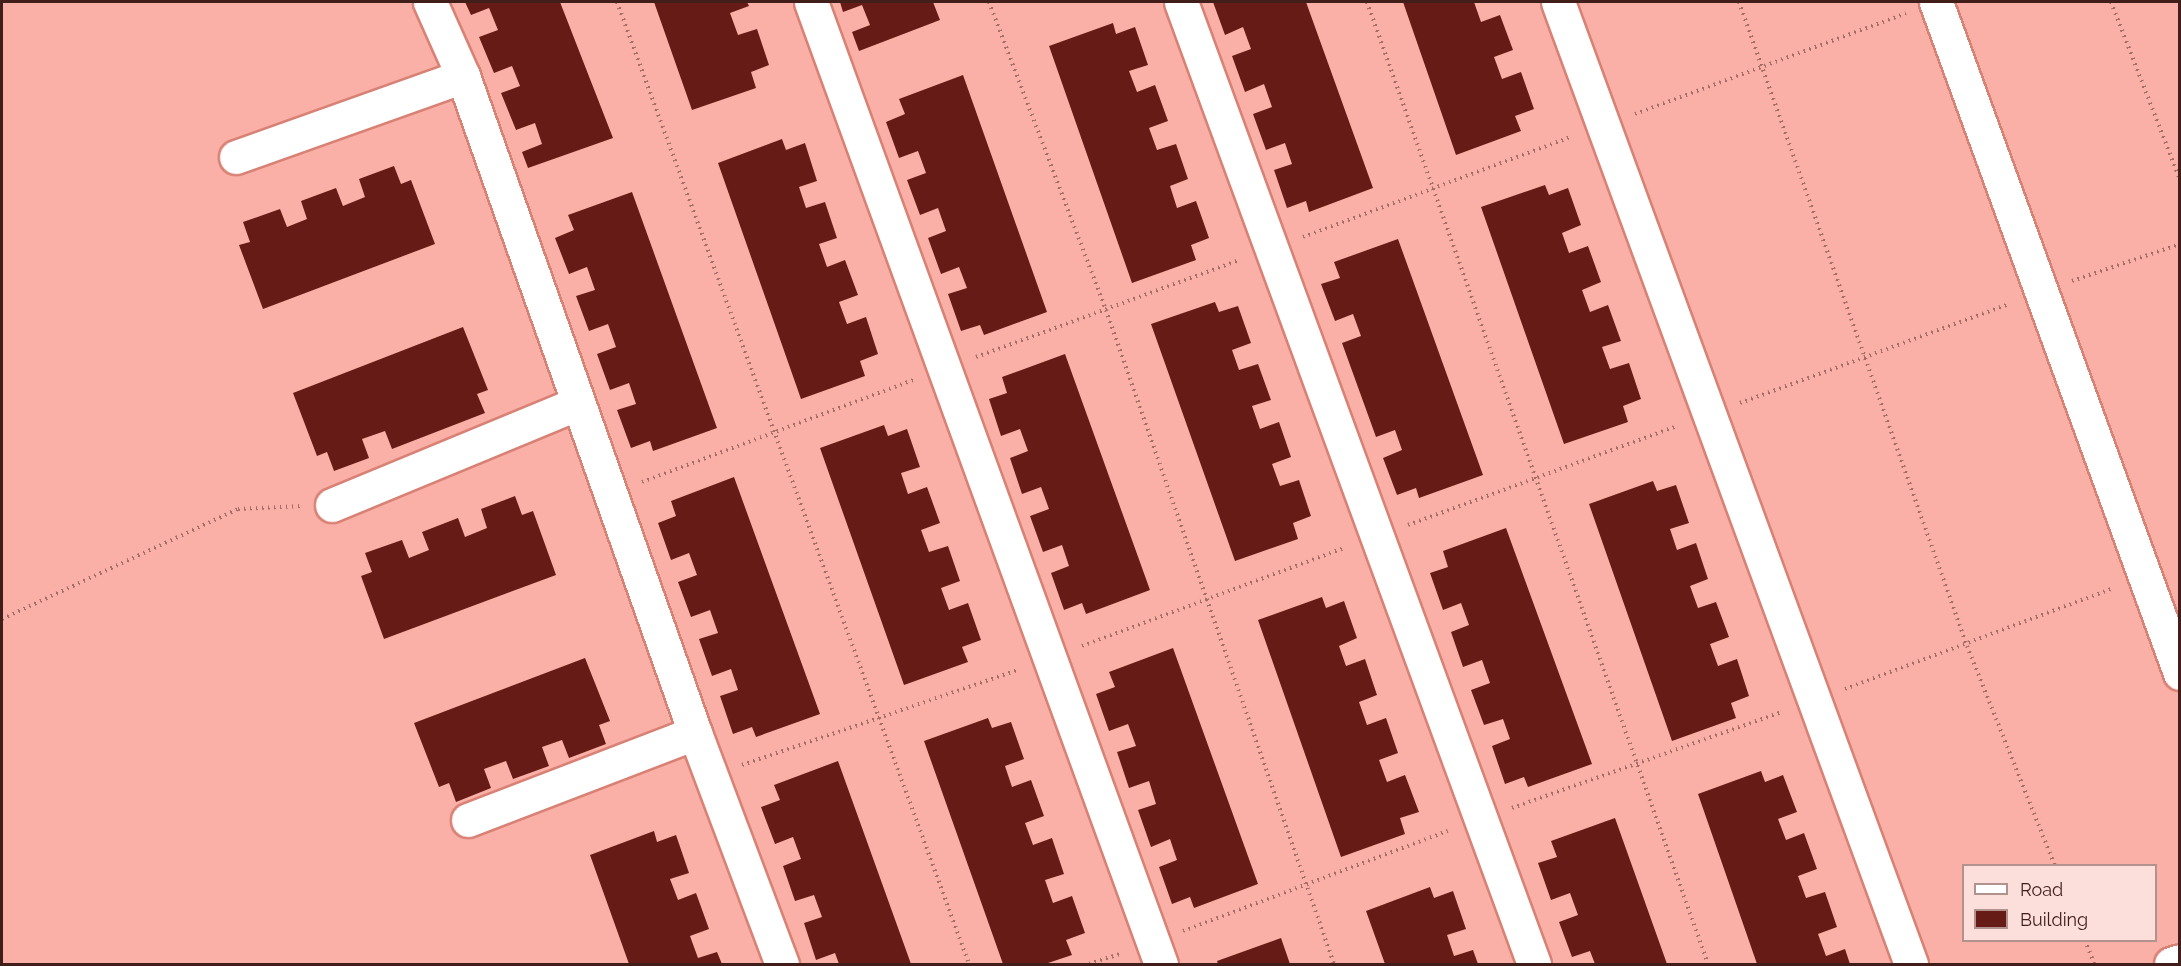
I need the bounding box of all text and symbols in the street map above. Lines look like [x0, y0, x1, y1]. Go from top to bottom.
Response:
legend [1962, 864, 2157, 942]
text: Road [2020, 879, 2063, 900]
text: Building [2020, 909, 2088, 930]

